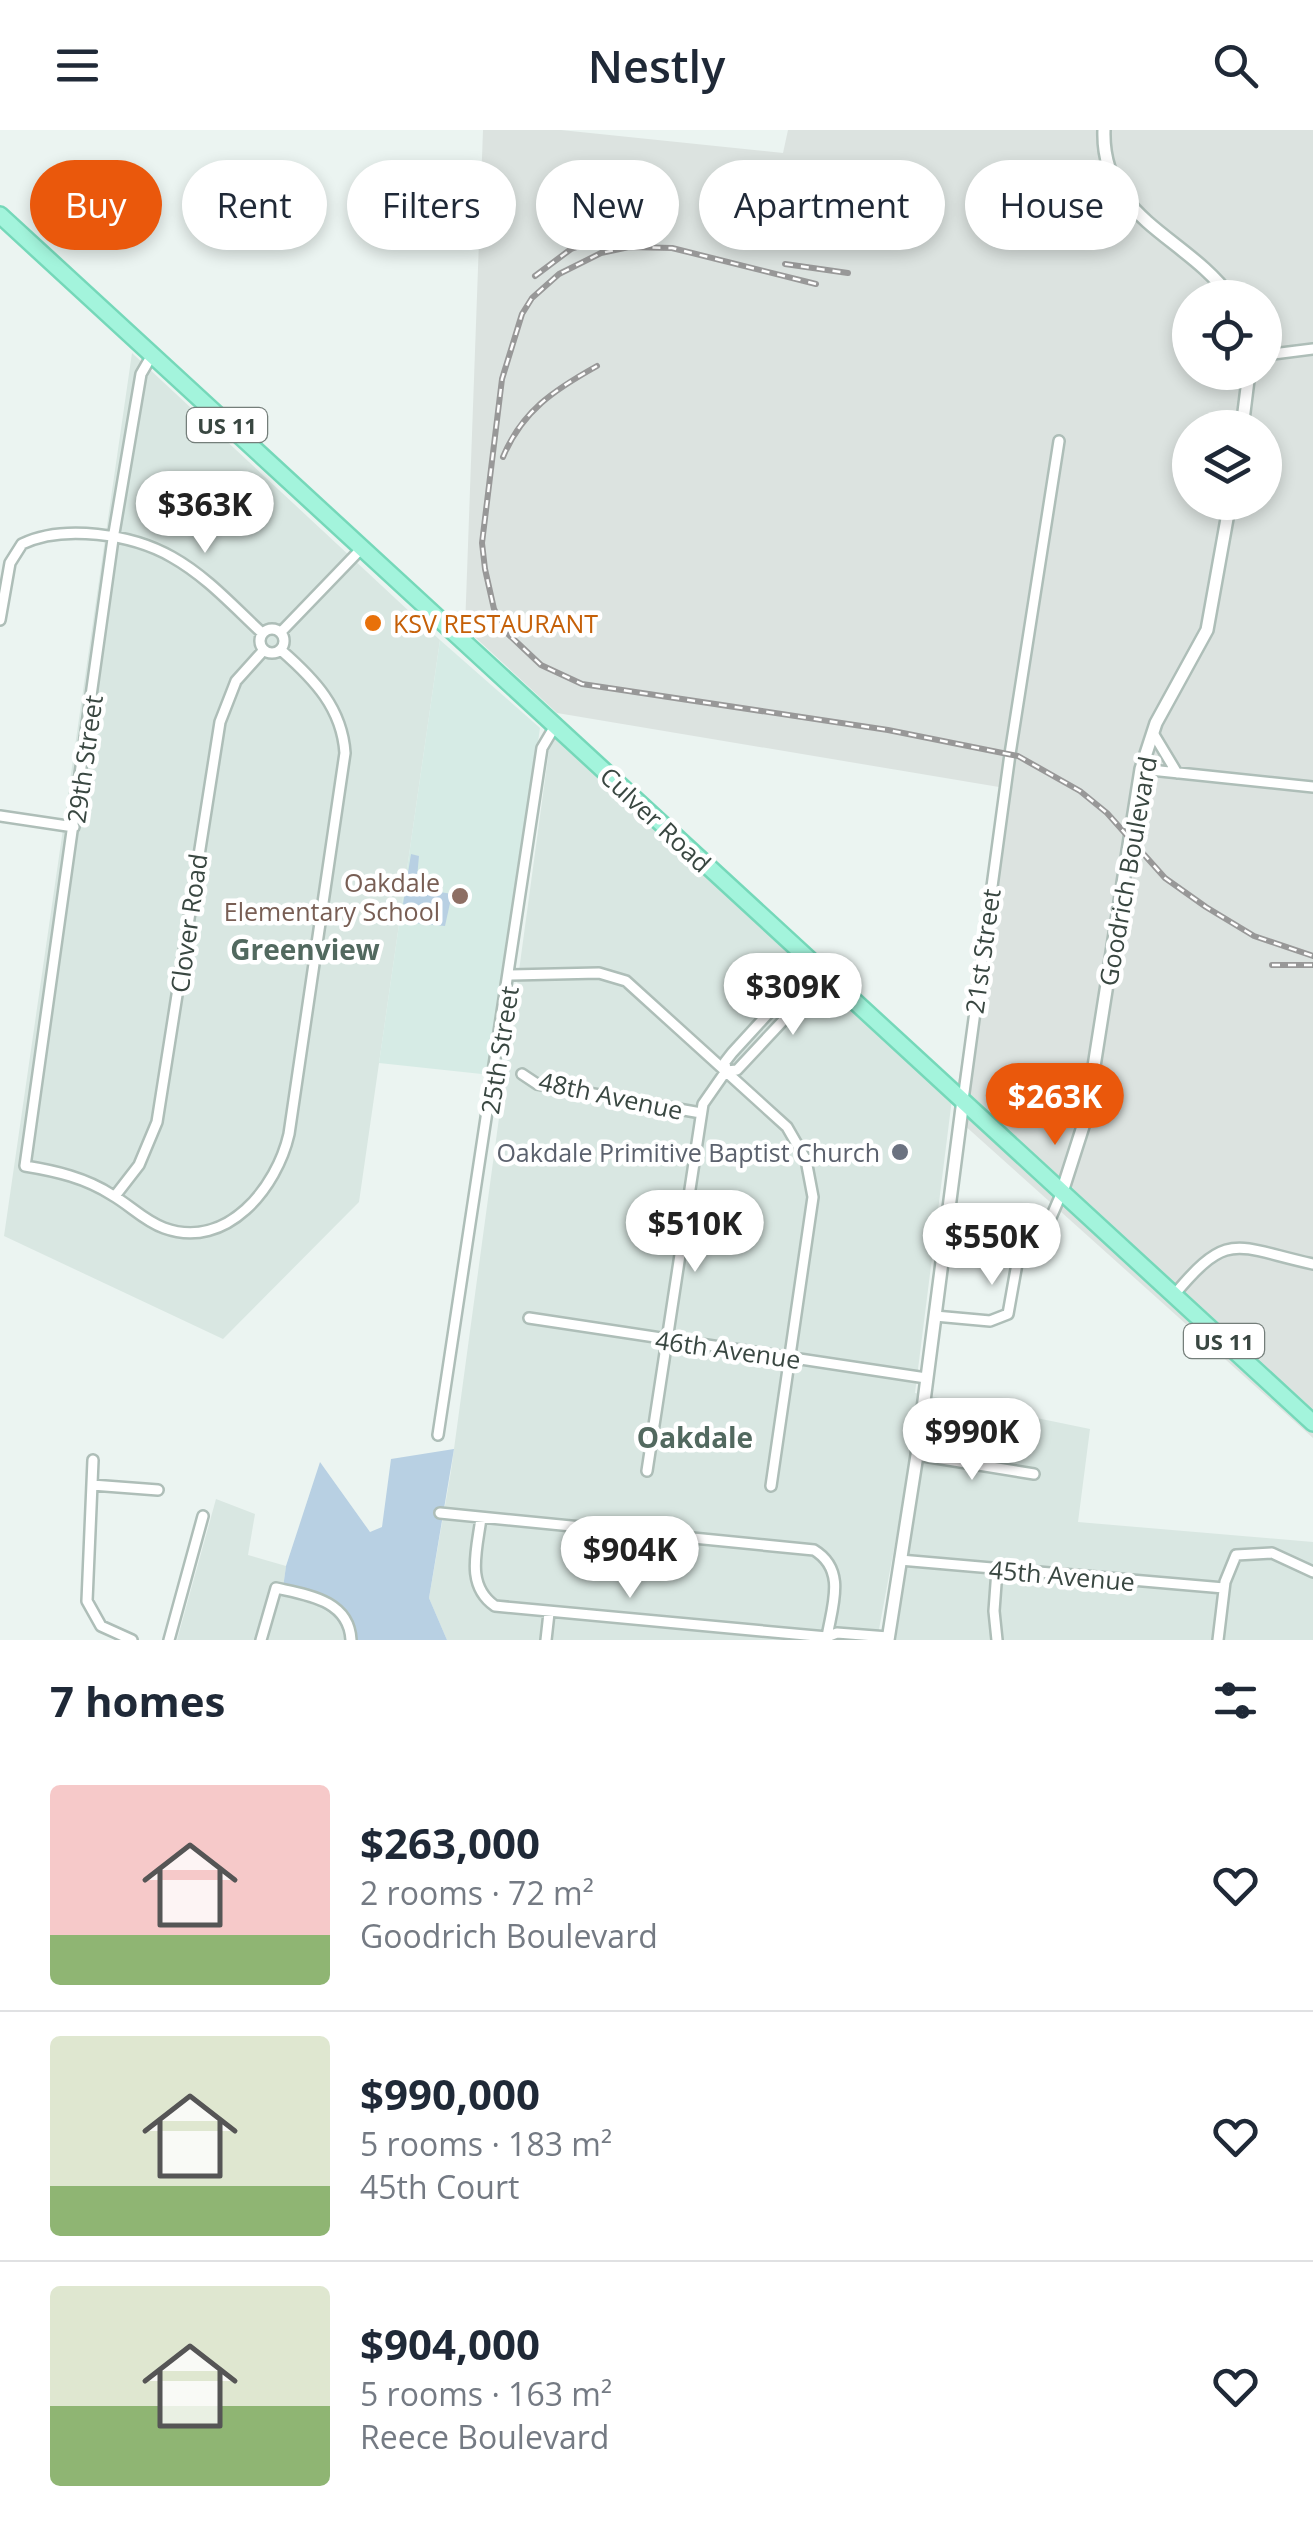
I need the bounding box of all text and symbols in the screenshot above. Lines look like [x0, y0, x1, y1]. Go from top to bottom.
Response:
text: Nestly [588, 35, 725, 96]
icon: menu [50, 38, 105, 93]
icon: search [1208, 38, 1263, 93]
chip: Buy [30, 160, 162, 250]
chip: Rent [182, 160, 327, 250]
chip: Filters [347, 160, 516, 250]
chip: New [536, 160, 679, 250]
chip: Apartment [699, 160, 945, 250]
chip: House [965, 160, 1139, 250]
map controls [1172, 280, 1282, 520]
button: locate [1172, 280, 1282, 390]
road number: US 11 [187, 408, 267, 442]
button: layers [1172, 410, 1282, 520]
pin: $363K [135, 471, 275, 556]
text: $363K [158, 482, 252, 525]
place label: KSV RESTAURANT [393, 606, 598, 640]
marker: KSV RESTAURANT [362, 612, 384, 634]
street label: 29th Street [58, 693, 110, 825]
street label: Goodrich Boulevard [1090, 753, 1164, 989]
street label: Culver Road [593, 759, 719, 879]
street label: Clover Road [161, 851, 215, 995]
place label: Oakdale Elementary School [224, 865, 440, 928]
marker: Oakdale Elementary School [449, 885, 471, 907]
street label: 21st Street [956, 886, 1008, 1016]
district label: Greenview [230, 930, 380, 968]
pin: $309K [723, 953, 863, 1038]
text: $309K [746, 964, 840, 1007]
street label: 25th Street [472, 983, 526, 1116]
street label: 48th Avenue [536, 1063, 686, 1127]
pin: $263K [985, 1063, 1125, 1148]
text: $263K [1008, 1074, 1102, 1117]
place label: Oakdale Primitive Baptist Church [496, 1135, 880, 1169]
marker: Oakdale Primitive Baptist Church [889, 1141, 911, 1163]
pin: $510K [625, 1190, 765, 1275]
text: $510K [648, 1201, 742, 1244]
pin: $550K [922, 1203, 1062, 1288]
text: $550K [945, 1214, 1039, 1257]
street label: 46th Avenue [653, 1322, 803, 1376]
road number: US 11 [1184, 1324, 1264, 1358]
pin: $990K [902, 1398, 1042, 1483]
text: $990K [925, 1409, 1019, 1452]
district label: Oakdale [637, 1418, 753, 1456]
pin: $904K [560, 1516, 700, 1601]
text: $904K [583, 1527, 677, 1570]
street label: 45th Avenue [988, 1552, 1136, 1598]
text: 7 homes [50, 1672, 225, 1729]
icon: filters [1208, 1673, 1263, 1728]
text: $263,000 [360, 1814, 540, 1871]
icon: home [130, 1825, 250, 1945]
icon: heart [1208, 1858, 1263, 1913]
text: 2 rooms · 72 m² [360, 1871, 594, 1914]
text: Goodrich Boulevard [360, 1914, 658, 1957]
text: $990,000 [360, 2065, 540, 2122]
icon: home [130, 2076, 250, 2196]
icon: heart [1208, 2109, 1263, 2164]
text: 5 rooms · 183 m² [360, 2122, 612, 2165]
text: 45th Court [360, 2165, 519, 2208]
text: $904,000 [360, 2315, 540, 2372]
icon: home [130, 2326, 250, 2446]
icon: heart [1208, 2359, 1263, 2414]
text: 5 rooms · 163 m² [360, 2372, 612, 2415]
text: Reece Boulevard [360, 2415, 609, 2458]

